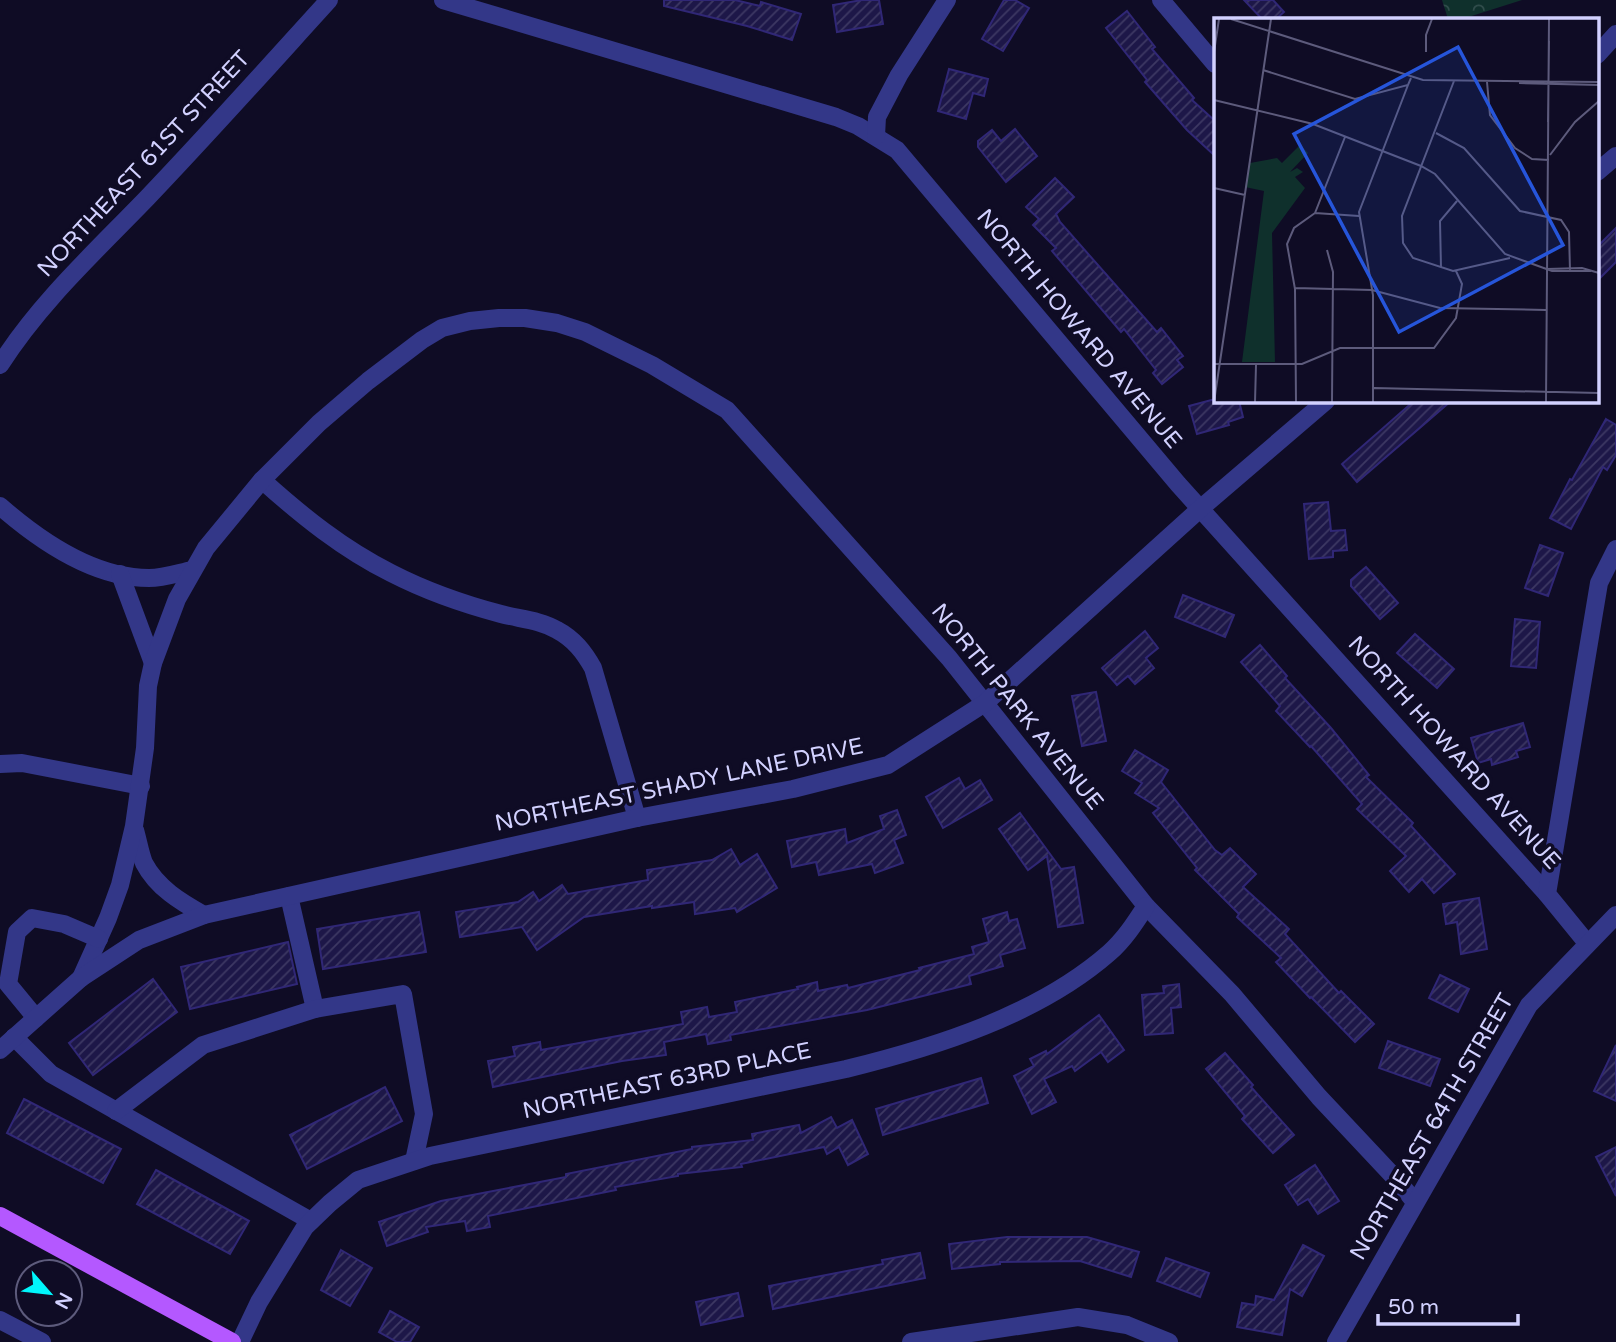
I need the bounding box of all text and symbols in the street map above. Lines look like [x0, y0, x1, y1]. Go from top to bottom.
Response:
inset map [1214, 18, 1598, 402]
street label: NORTHEAST 61ST STREET [32, 45, 256, 283]
street label: NORTH HOWARD AVENUE [970, 203, 1188, 455]
street label: NORTH PARK AVENUE [925, 598, 1109, 816]
street label: NORTH HOWARD AVENUE [1342, 631, 1566, 875]
street label: NORTHEAST SHADY LANE DRIVE [492, 732, 866, 838]
street label: NORTHEAST 64TH STREET [1344, 989, 1520, 1265]
street label: NORTHEAST 63RD PLACE [520, 1037, 814, 1125]
north arrow [14, 1258, 84, 1328]
scale bar [1378, 1282, 1518, 1326]
text: N [50, 1289, 76, 1312]
text: 50 m [1388, 1295, 1439, 1320]

